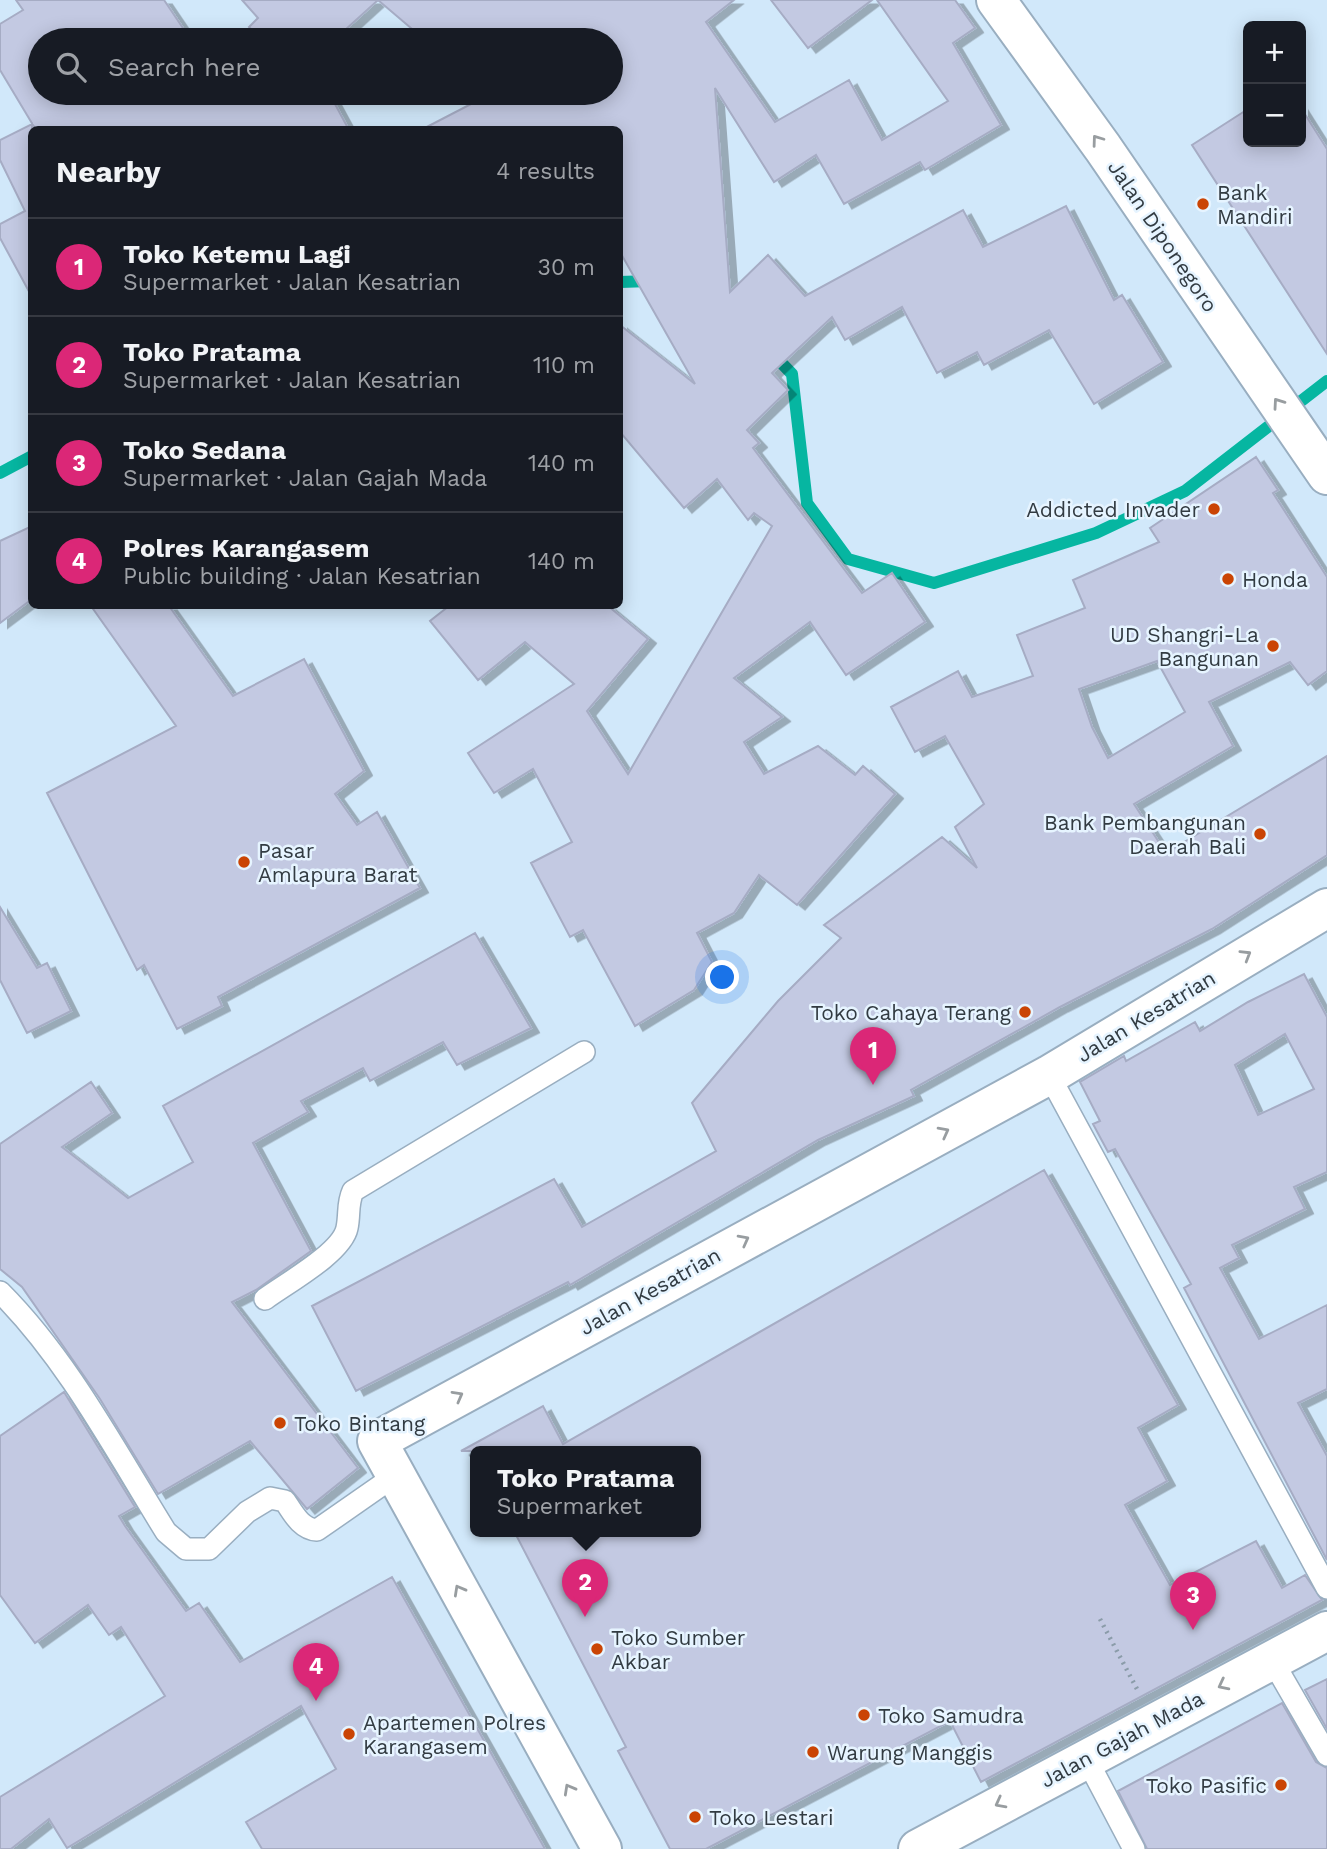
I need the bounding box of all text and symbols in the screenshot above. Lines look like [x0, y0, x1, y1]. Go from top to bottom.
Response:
map controls [1243, 21, 1306, 147]
button: + [1243, 21, 1306, 84]
search box [28, 28, 623, 105]
icon: search [52, 48, 90, 86]
text: Search here [108, 52, 260, 82]
button: − [1243, 84, 1306, 147]
one-way arrow [1093, 135, 1105, 148]
text: Nearby [56, 154, 161, 189]
street label: Jalan Diponegoro [1103, 155, 1223, 317]
text: 4 results [496, 158, 595, 185]
place label: Bank Mandiri [1217, 180, 1293, 229]
marker: Bank Mandiri [1195, 196, 1211, 212]
text: Toko Ketemu Lagi [123, 239, 351, 269]
text: 1 [74, 254, 84, 281]
text: 30 m [538, 254, 595, 281]
text: Supermarket · Jalan Kesatrian [123, 269, 461, 296]
text: Toko Pratama [123, 337, 301, 367]
text: 2 [72, 352, 86, 379]
text: 110 m [533, 352, 595, 379]
text: Supermarket · Jalan Kesatrian [123, 367, 461, 394]
one-way arrow [1274, 398, 1286, 411]
text: Toko Sedana [123, 435, 286, 465]
text: 3 [72, 450, 86, 477]
text: 140 m [528, 450, 595, 477]
text: Supermarket · Jalan Gajah Mada [123, 465, 487, 492]
place label: Addicted Invader [1026, 497, 1200, 522]
marker: Addicted Invader [1206, 501, 1222, 517]
text: Polres Karangasem [123, 533, 369, 563]
text: 4 [72, 548, 86, 575]
text: 140 m [528, 548, 595, 575]
text: Public building · Jalan Kesatrian [123, 563, 481, 590]
place label: Honda [1242, 567, 1308, 592]
marker: Honda [1220, 571, 1236, 587]
place label: UD Shangri-La Bangunan [1110, 622, 1259, 671]
marker: UD Shangri-La Bangunan [1265, 638, 1281, 654]
place label: Bank Pembangunan Daerah Bali [1044, 810, 1246, 859]
marker: Bank Pembangunan Daerah Bali [1252, 826, 1268, 842]
place label: Pasar Amlapura Barat [258, 838, 417, 887]
marker: Pasar Amlapura Barat [236, 854, 252, 870]
one-way arrow [1238, 950, 1251, 963]
your location [705, 960, 739, 994]
street label: Jalan Kesatrian [1072, 965, 1220, 1067]
place label: Toko Cahaya Terang [811, 1000, 1012, 1025]
marker: Toko Cahaya Terang [1017, 1004, 1033, 1020]
pin: 1 [850, 1027, 896, 1085]
one-way arrow [937, 1127, 949, 1140]
one-way arrow [737, 1235, 749, 1249]
street label: Jalan Kesatrian [575, 1242, 725, 1340]
one-way arrow [451, 1391, 463, 1404]
place label: Toko Bintang [294, 1411, 426, 1436]
marker: Toko Bintang [272, 1415, 288, 1431]
popup [470, 1446, 701, 1537]
text: Toko Pratama [497, 1463, 674, 1493]
text: Supermarket [497, 1493, 642, 1520]
pin: 2 [562, 1559, 608, 1617]
pin: 3 [1170, 1572, 1216, 1630]
one-way arrow [454, 1585, 467, 1597]
place label: Toko Sumber Akbar [611, 1625, 746, 1674]
marker: Toko Sumber Akbar [589, 1641, 605, 1657]
pin: 4 [293, 1643, 339, 1701]
one-way arrow [1218, 1677, 1230, 1691]
street label: Jalan Gajah Mada [1036, 1685, 1208, 1793]
place label: Toko Samudra [878, 1703, 1024, 1728]
marker: Toko Samudra [856, 1707, 872, 1723]
place label: Apartemen Polres Karangasem [363, 1710, 546, 1759]
marker: Apartemen Polres Karangasem [341, 1726, 357, 1742]
place label: Warung Manggis [827, 1740, 993, 1765]
marker: Warung Manggis [805, 1744, 821, 1760]
place label: Toko Pasific [1146, 1773, 1267, 1798]
marker: Toko Pasific [1273, 1777, 1289, 1793]
one-way arrow [564, 1784, 577, 1797]
one-way arrow [995, 1795, 1008, 1809]
place label: Toko Lestari [709, 1805, 834, 1830]
marker: Toko Lestari [687, 1809, 703, 1825]

